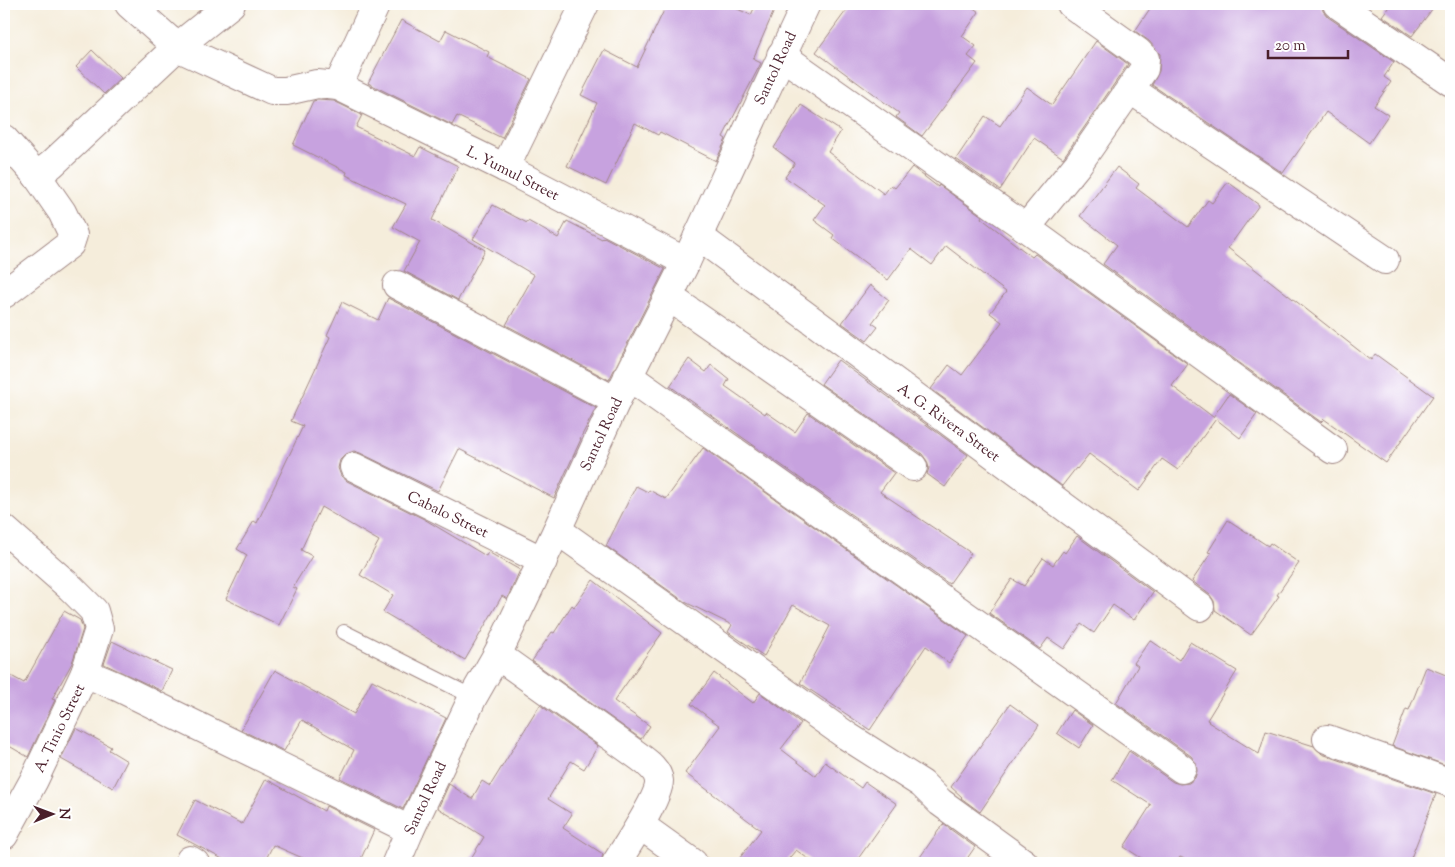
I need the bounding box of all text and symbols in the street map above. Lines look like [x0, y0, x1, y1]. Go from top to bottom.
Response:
street label: Santol Road [750, 28, 803, 109]
scale bar [1268, 28, 1348, 60]
text: 20 m [1275, 36, 1306, 57]
street label: L. Yumul Street [462, 142, 562, 207]
street label: A. G. Rivera Street [893, 379, 1004, 468]
street label: Santol Road [576, 394, 629, 475]
street label: Cabalo Street [403, 487, 491, 544]
street label: A. Tinio Street [30, 681, 91, 777]
street label: Santol Road [400, 758, 453, 839]
north arrow [28, 790, 78, 840]
text: N [53, 808, 73, 820]

